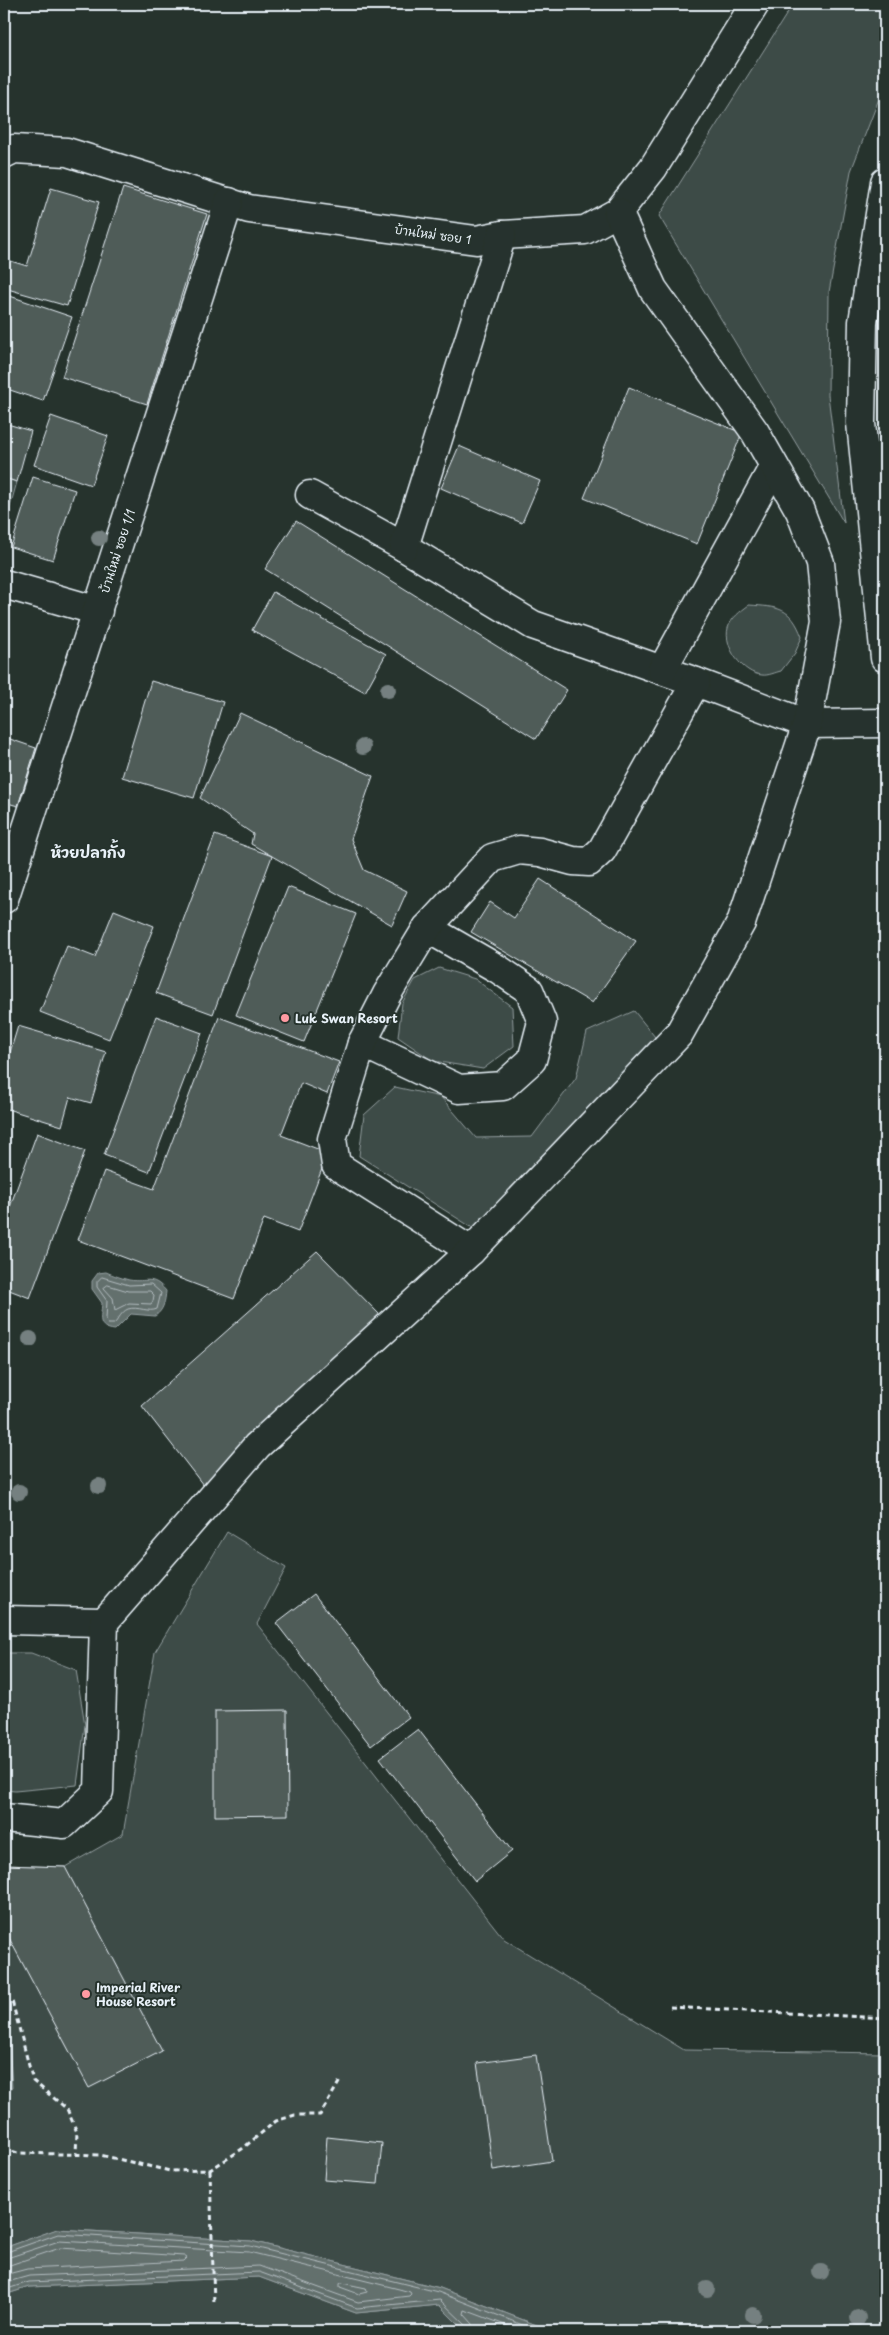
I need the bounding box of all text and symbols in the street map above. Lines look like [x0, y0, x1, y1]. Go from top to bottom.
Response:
street label: บ้านใหม่ ซอย 1 [393, 220, 473, 248]
street label: บ้านใหม่ ซอย 1/1 [95, 506, 139, 596]
district label: ห้วยปลากั้ง [50, 838, 126, 863]
place label: Luk Swan Resort [295, 1009, 398, 1027]
marker: Luk Swan Resort [279, 1012, 291, 1024]
place label: Imperial River House Resort [96, 1978, 181, 2010]
marker: Imperial River House Resort [80, 1988, 92, 2000]

